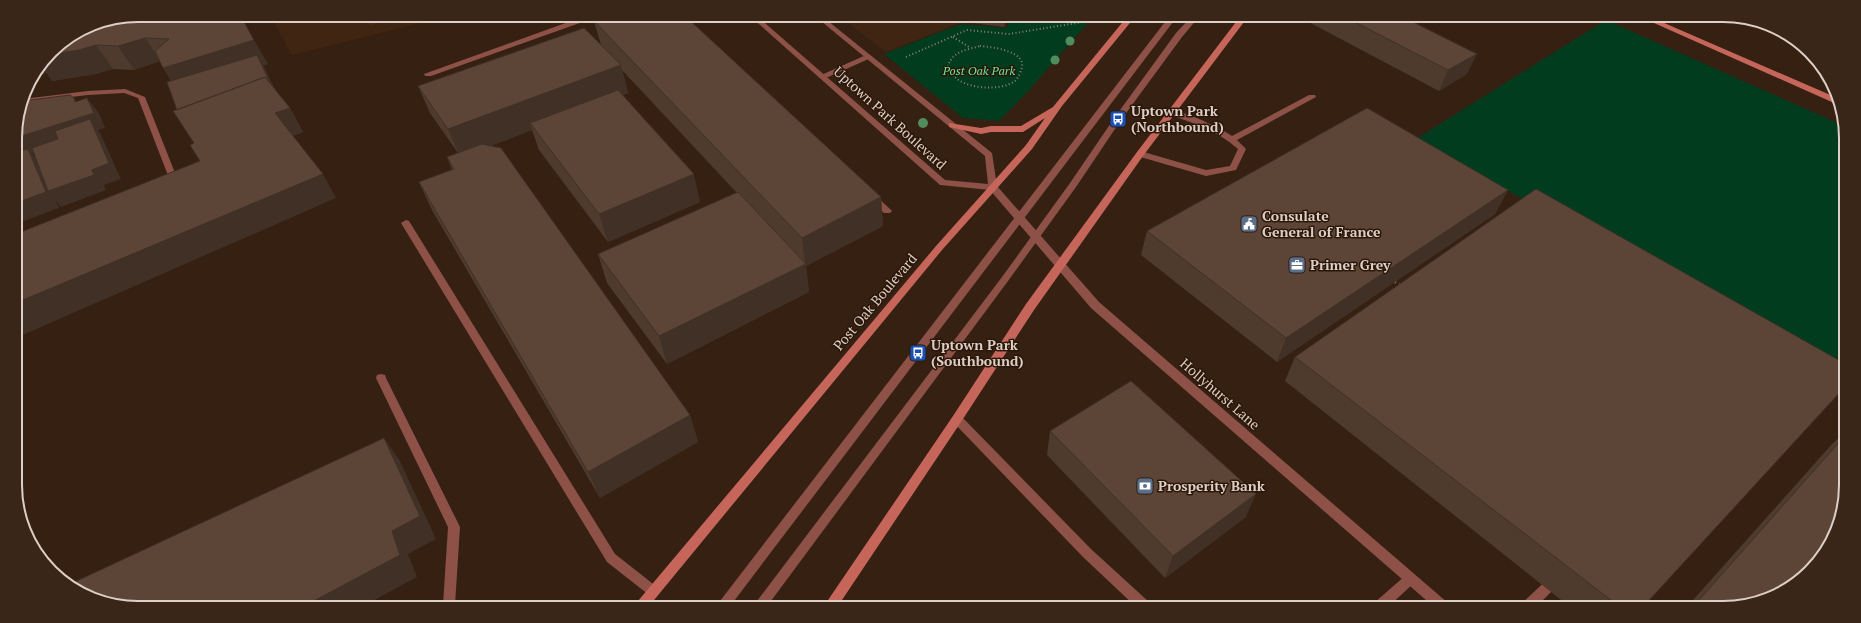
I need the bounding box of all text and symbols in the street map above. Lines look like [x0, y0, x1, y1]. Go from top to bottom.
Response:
street label: Uptown Park Boulevard [830, 62, 951, 174]
park label: Post Oak Park [942, 63, 1015, 78]
place label: Uptown Park (Northbound) [1131, 101, 1224, 136]
bus stop icon: Uptown Park (Northbound) [1108, 109, 1128, 129]
place label: Consulate General of France [1262, 206, 1381, 241]
public building icon: Consulate General of France [1239, 214, 1259, 234]
street label: Post Oak Boulevard [828, 249, 921, 354]
office icon: Primer Grey [1287, 255, 1307, 275]
place label: Primer Grey [1310, 255, 1391, 274]
place label: Uptown Park (Southbound) [931, 335, 1024, 370]
bus stop icon: Uptown Park (Southbound) [908, 343, 928, 363]
street label: Hollyhurst Lane [1176, 354, 1264, 434]
bank icon: Prosperity Bank [1135, 476, 1155, 496]
place label: Prosperity Bank [1158, 476, 1266, 495]

